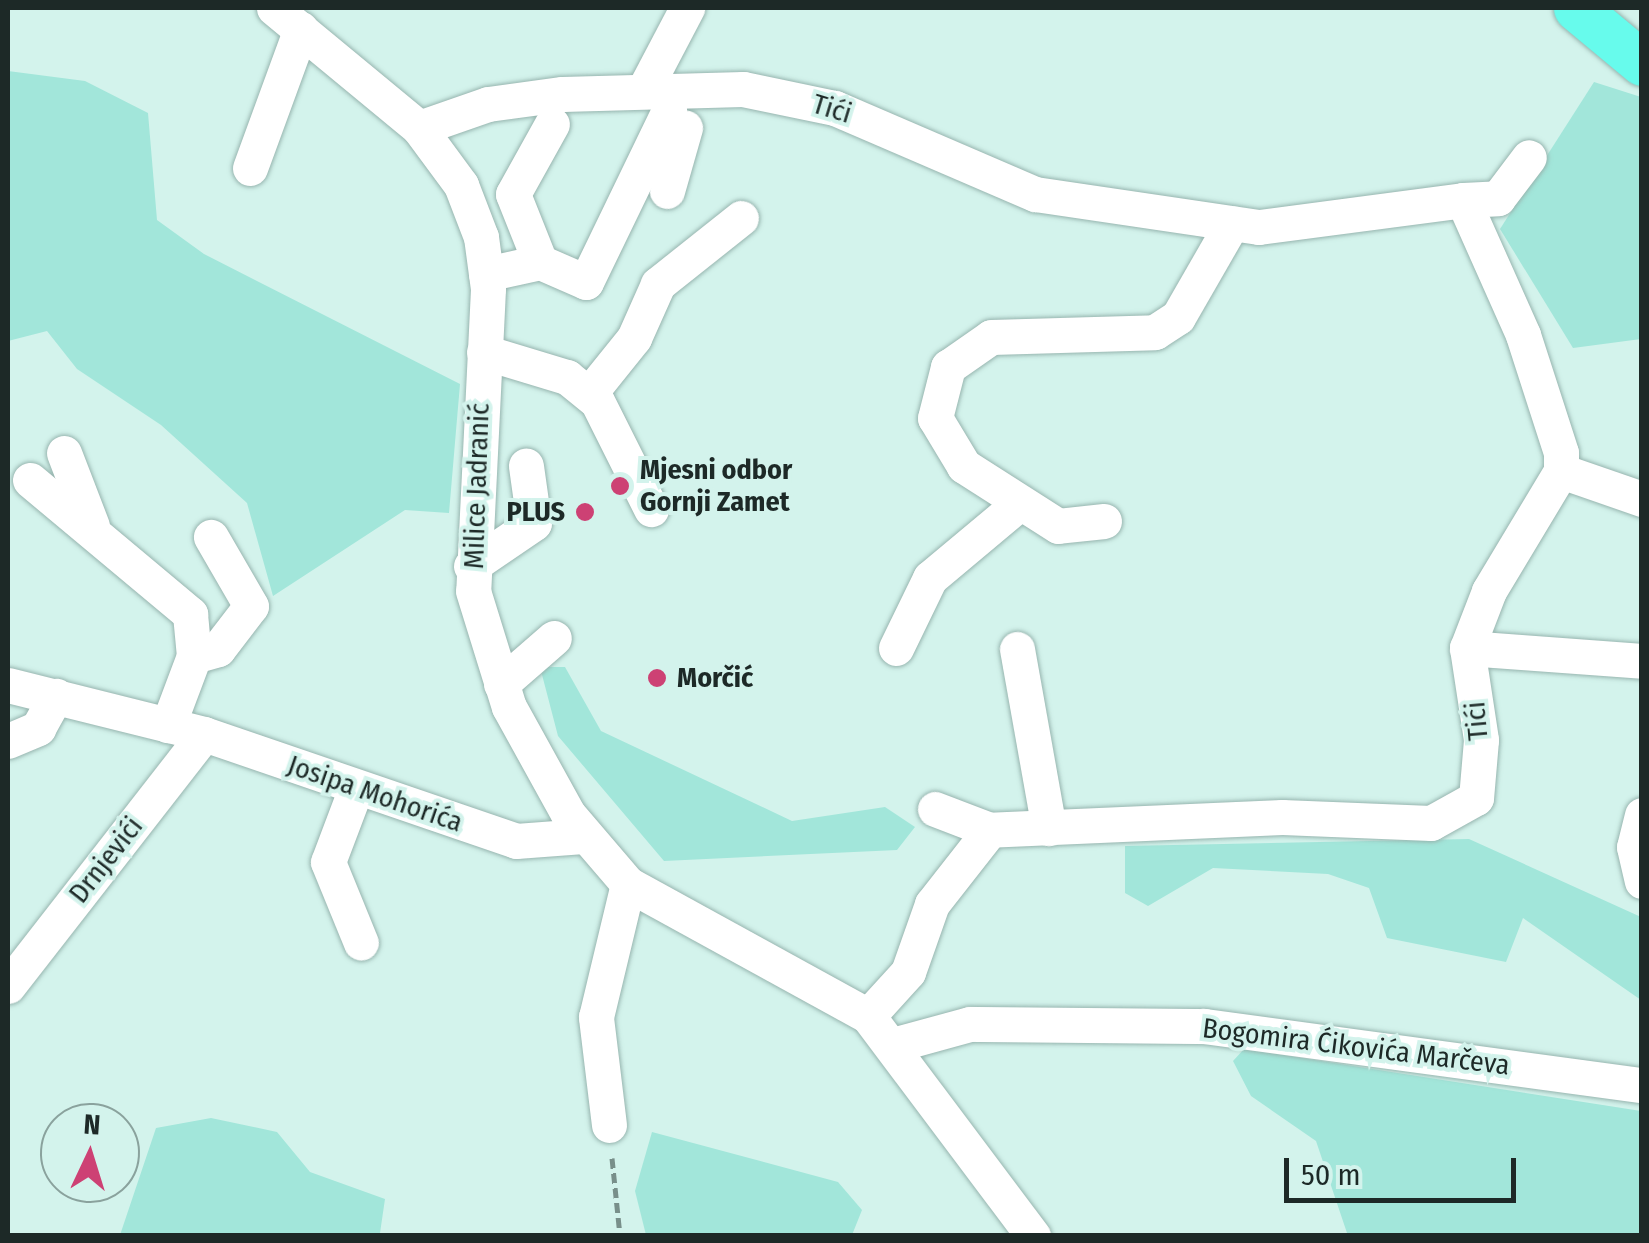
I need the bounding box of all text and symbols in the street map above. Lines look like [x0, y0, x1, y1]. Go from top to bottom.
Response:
street label: Tići [808, 87, 856, 131]
street label: Milice Jadranić [457, 402, 497, 570]
place label: Mjesni odbor Gornji Zamet [640, 453, 792, 519]
marker: Mjesni odbor Gornji Zamet [609, 475, 631, 497]
place label: PLUS [507, 495, 565, 529]
marker: PLUS [574, 501, 596, 523]
place label: Morčić [677, 661, 753, 695]
marker: Morčić [646, 667, 668, 689]
street label: Tići [1459, 700, 1495, 742]
street label: Josipa Mohorića [283, 748, 467, 840]
street label: Drnjevići [62, 810, 150, 910]
street label: Bogomira Ćikovića Marčeva [1201, 1011, 1511, 1083]
north arrow [40, 1103, 140, 1203]
text: N [82, 1108, 102, 1142]
scale bar [1289, 1138, 1522, 1200]
text: 50 m [1301, 1157, 1361, 1193]

